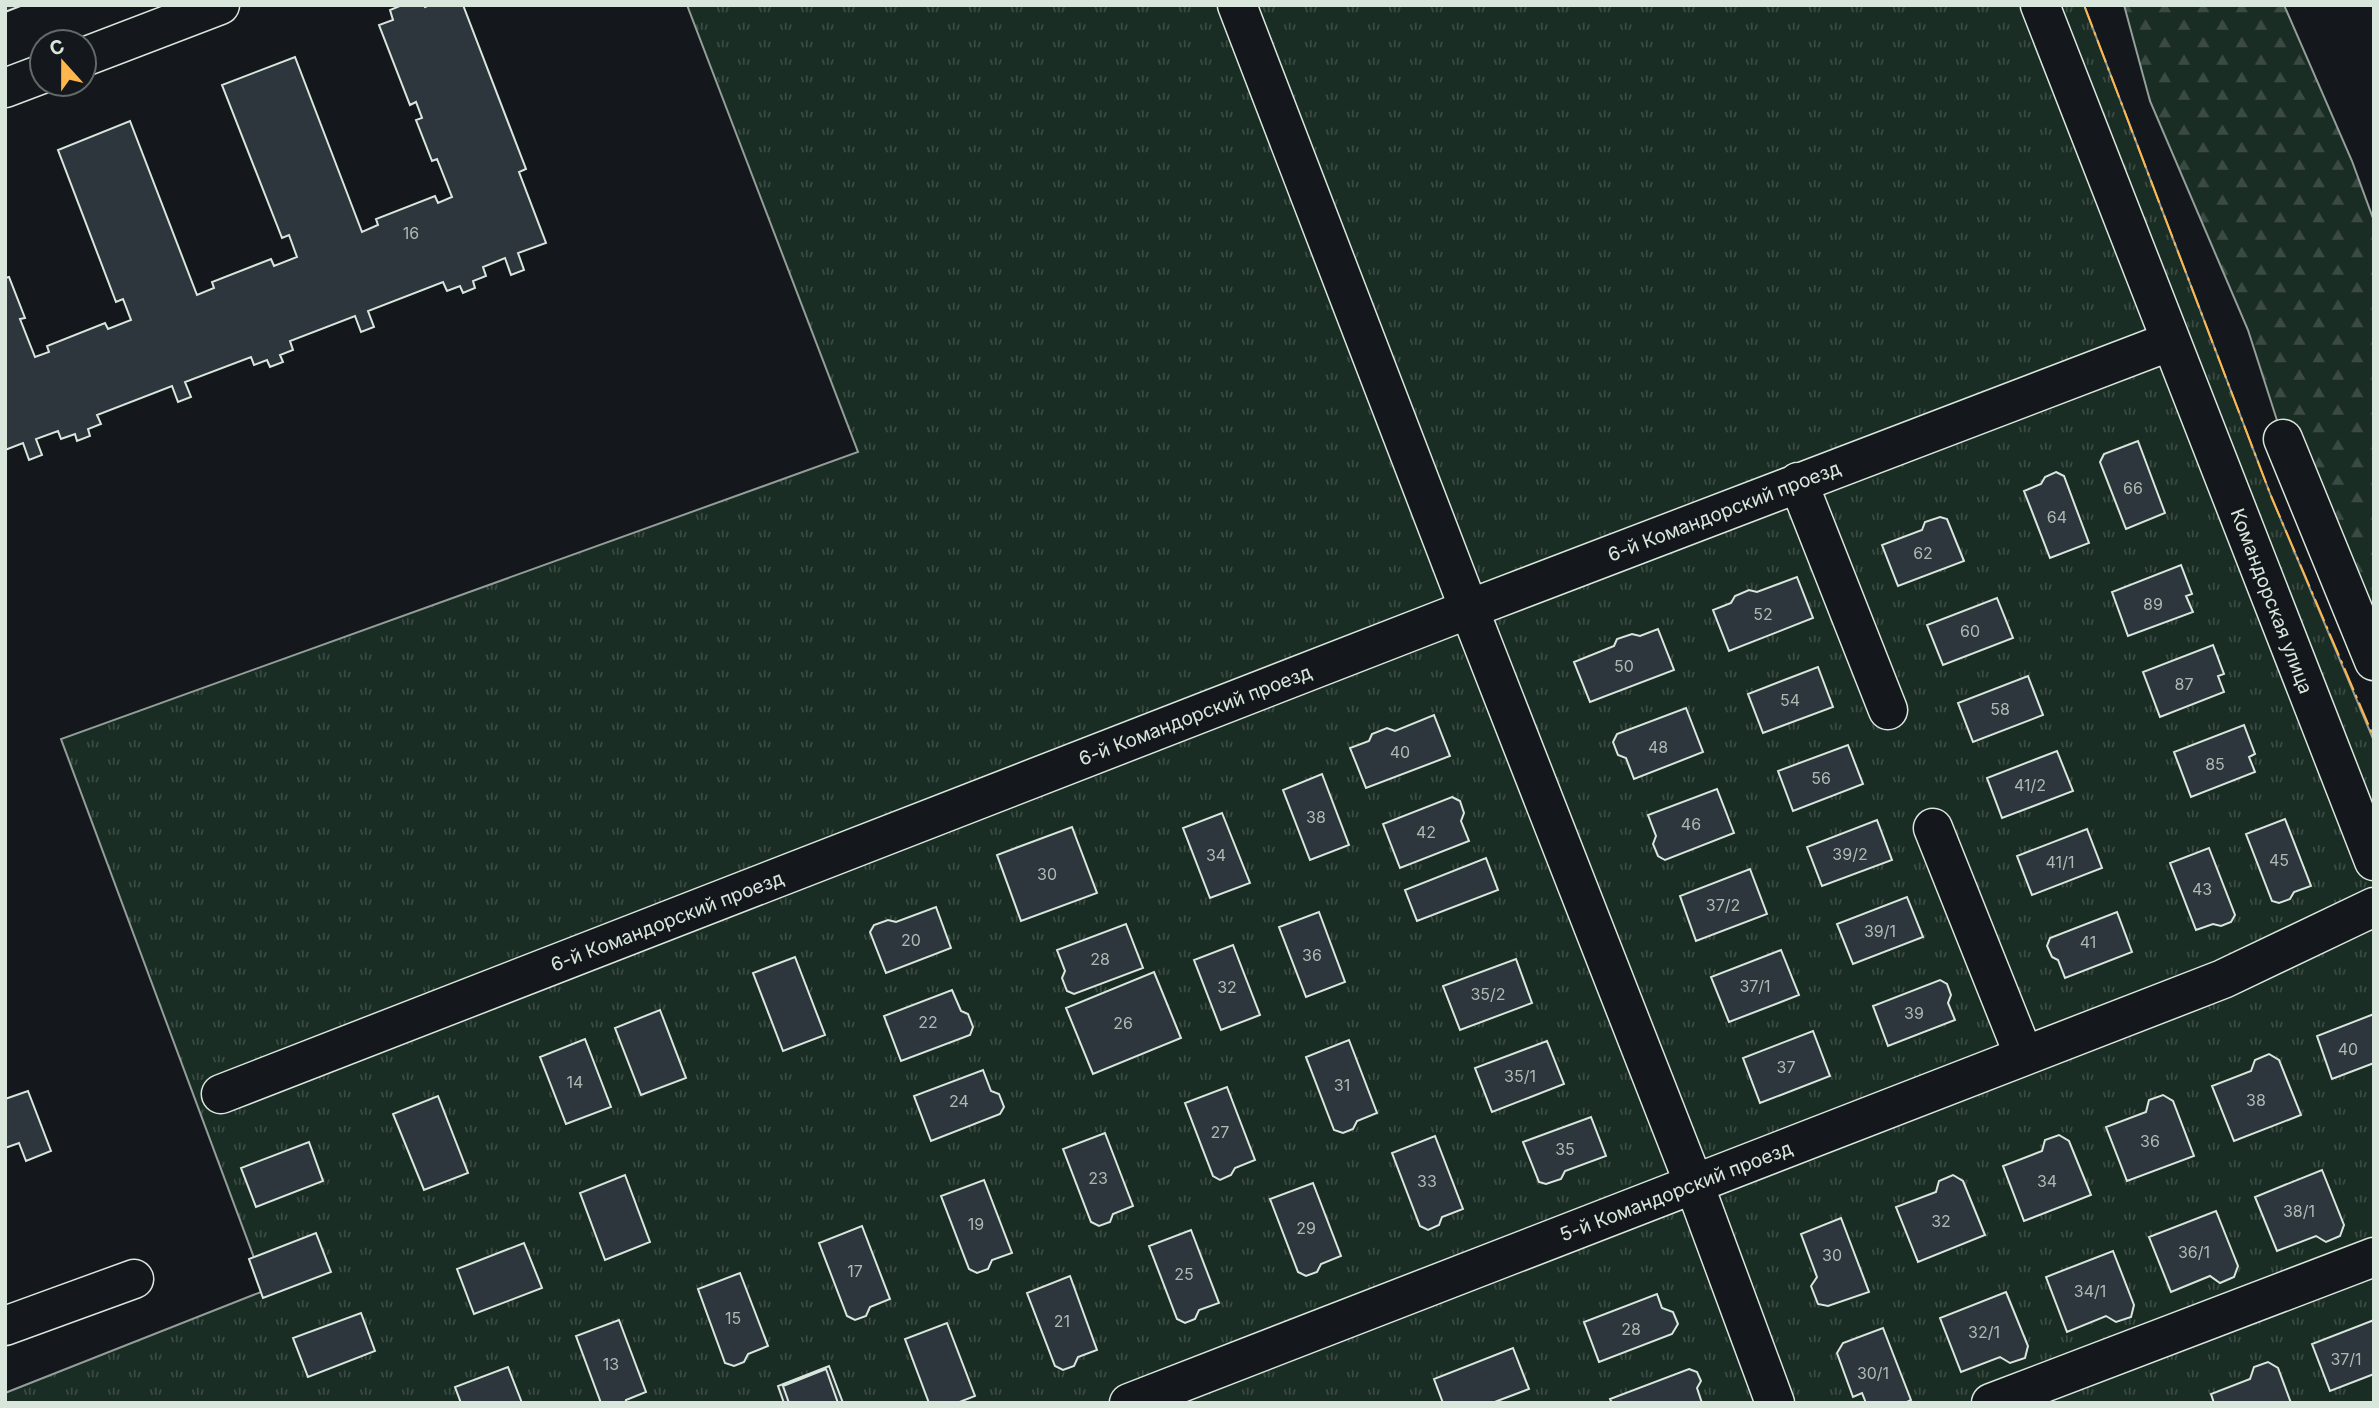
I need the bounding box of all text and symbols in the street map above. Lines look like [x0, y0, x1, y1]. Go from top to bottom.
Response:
north arrow [28, 28, 98, 98]
text: С [46, 34, 68, 61]
house number: 16 [403, 223, 419, 243]
street label: 6-й Командорский проезд [1604, 456, 1844, 567]
house number: 66 [2123, 478, 2143, 498]
street label: Командорская улица [2226, 505, 2317, 697]
house number: 64 [2047, 507, 2067, 527]
house number: 62 [1913, 543, 1933, 563]
house number: 89 [2143, 594, 2163, 614]
house number: 52 [1753, 604, 1773, 624]
house number: 60 [1960, 621, 1980, 641]
house number: 50 [1614, 656, 1634, 676]
street label: 6-й Командорский проезд [1075, 660, 1315, 771]
house number: 87 [2175, 674, 2193, 694]
house number: 54 [1780, 690, 1800, 710]
house number: 58 [1990, 699, 2010, 719]
house number: 48 [1648, 737, 1668, 757]
house number: 40 [1390, 742, 1410, 762]
house number: 85 [2205, 754, 2225, 774]
house number: 56 [1811, 768, 1831, 788]
house number: 41/2 [2014, 775, 2046, 795]
house number: 38 [1306, 807, 1326, 827]
house number: 46 [1681, 814, 1701, 834]
house number: 42 [1416, 822, 1436, 842]
house number: 39/2 [1832, 844, 1868, 864]
house number: 34 [1206, 845, 1226, 865]
house number: 45 [2269, 850, 2289, 870]
house number: 41/1 [2046, 852, 2074, 872]
house number: 30 [1037, 864, 1057, 884]
street label: 6-й Командорский проезд [547, 866, 787, 977]
house number: 43 [2192, 879, 2212, 899]
house number: 37/2 [1706, 895, 1740, 915]
house number: 39/1 [1864, 921, 1896, 941]
house number: 20 [901, 930, 921, 950]
house number: 41 [2080, 932, 2096, 952]
house number: 36 [1302, 945, 1322, 965]
house number: 28 [1090, 949, 1110, 969]
house number: 37/1 [1739, 976, 1771, 996]
house number: 32 [1217, 977, 1237, 997]
house number: 35/2 [1470, 984, 1506, 1004]
house number: 39 [1904, 1003, 1924, 1023]
house number: 22 [918, 1012, 938, 1032]
house number: 26 [1113, 1013, 1133, 1033]
house number: 40 [2338, 1039, 2358, 1059]
house number: 37 [1777, 1057, 1795, 1077]
house number: 35/1 [1504, 1066, 1536, 1086]
house number: 14 [567, 1072, 583, 1092]
house number: 31 [1334, 1075, 1350, 1095]
house number: 38 [2246, 1090, 2266, 1110]
house number: 24 [949, 1091, 969, 1111]
house number: 27 [1211, 1122, 1229, 1142]
house number: 36 [2140, 1131, 2160, 1151]
street label: 5-й Командорский проезд [1557, 1136, 1796, 1247]
house number: 35 [1555, 1139, 1575, 1159]
house number: 23 [1088, 1168, 1108, 1188]
house number: 33 [1417, 1171, 1437, 1191]
house number: 34 [2037, 1171, 2057, 1191]
house number: 38/1 [2283, 1201, 2315, 1221]
house number: 32 [1931, 1211, 1951, 1231]
house number: 19 [968, 1214, 984, 1234]
house number: 29 [1296, 1218, 1316, 1238]
house number: 36/1 [2178, 1242, 2210, 1262]
house number: 30 [1822, 1245, 1842, 1265]
house number: 17 [847, 1261, 863, 1281]
house number: 25 [1174, 1264, 1194, 1284]
house number: 34/1 [2074, 1281, 2106, 1301]
house number: 15 [725, 1308, 741, 1328]
house number: 21 [1054, 1311, 1070, 1331]
house number: 28 [1621, 1319, 1641, 1339]
house number: 32/1 [1968, 1322, 2000, 1342]
house number: 37/1 [2330, 1349, 2362, 1369]
house number: 13 [603, 1354, 619, 1374]
house number: 30/1 [1857, 1363, 1889, 1383]

